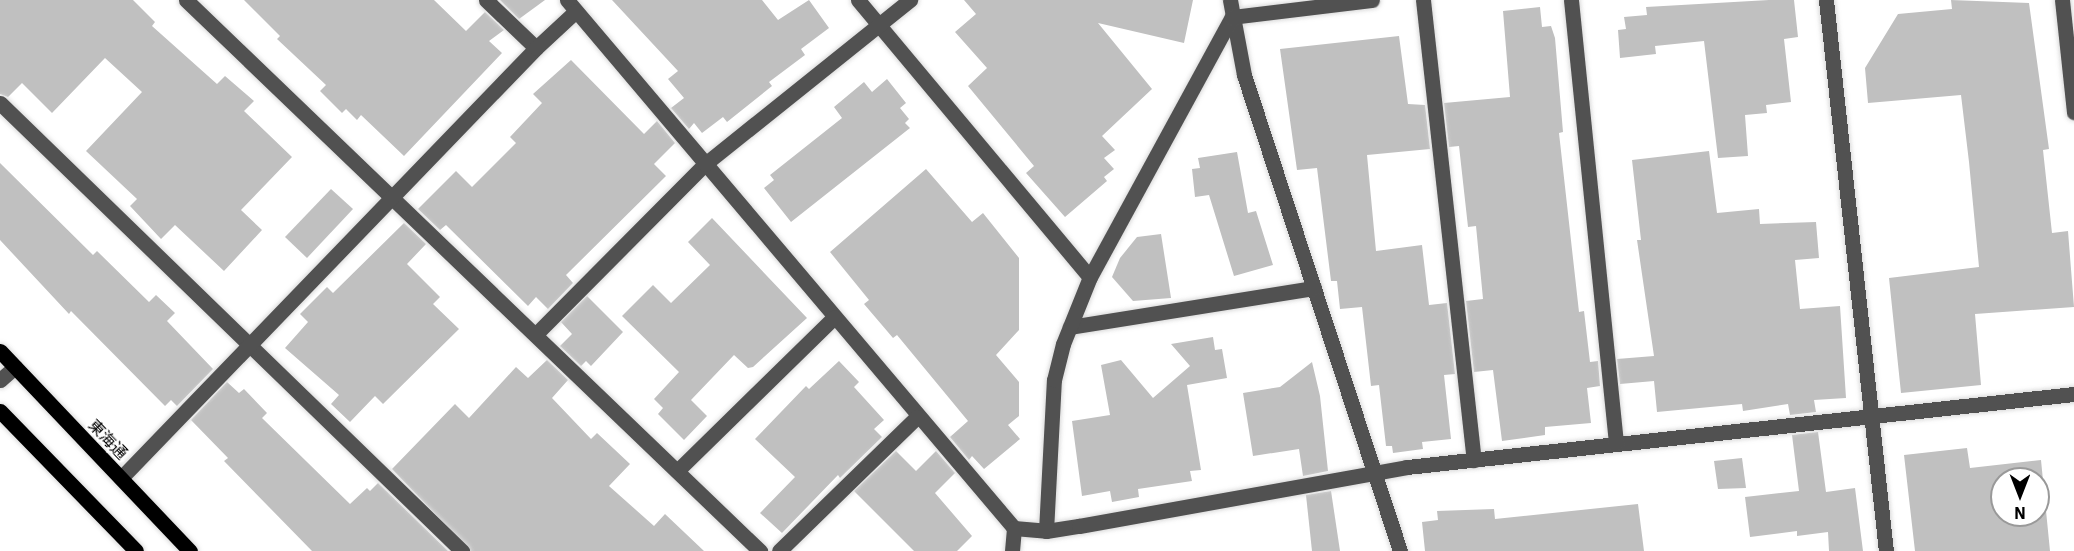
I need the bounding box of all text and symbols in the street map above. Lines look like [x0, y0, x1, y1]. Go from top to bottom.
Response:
street label: 東海通 [84, 415, 132, 463]
north arrow [1990, 467, 2050, 527]
text: N [2014, 503, 2026, 523]

